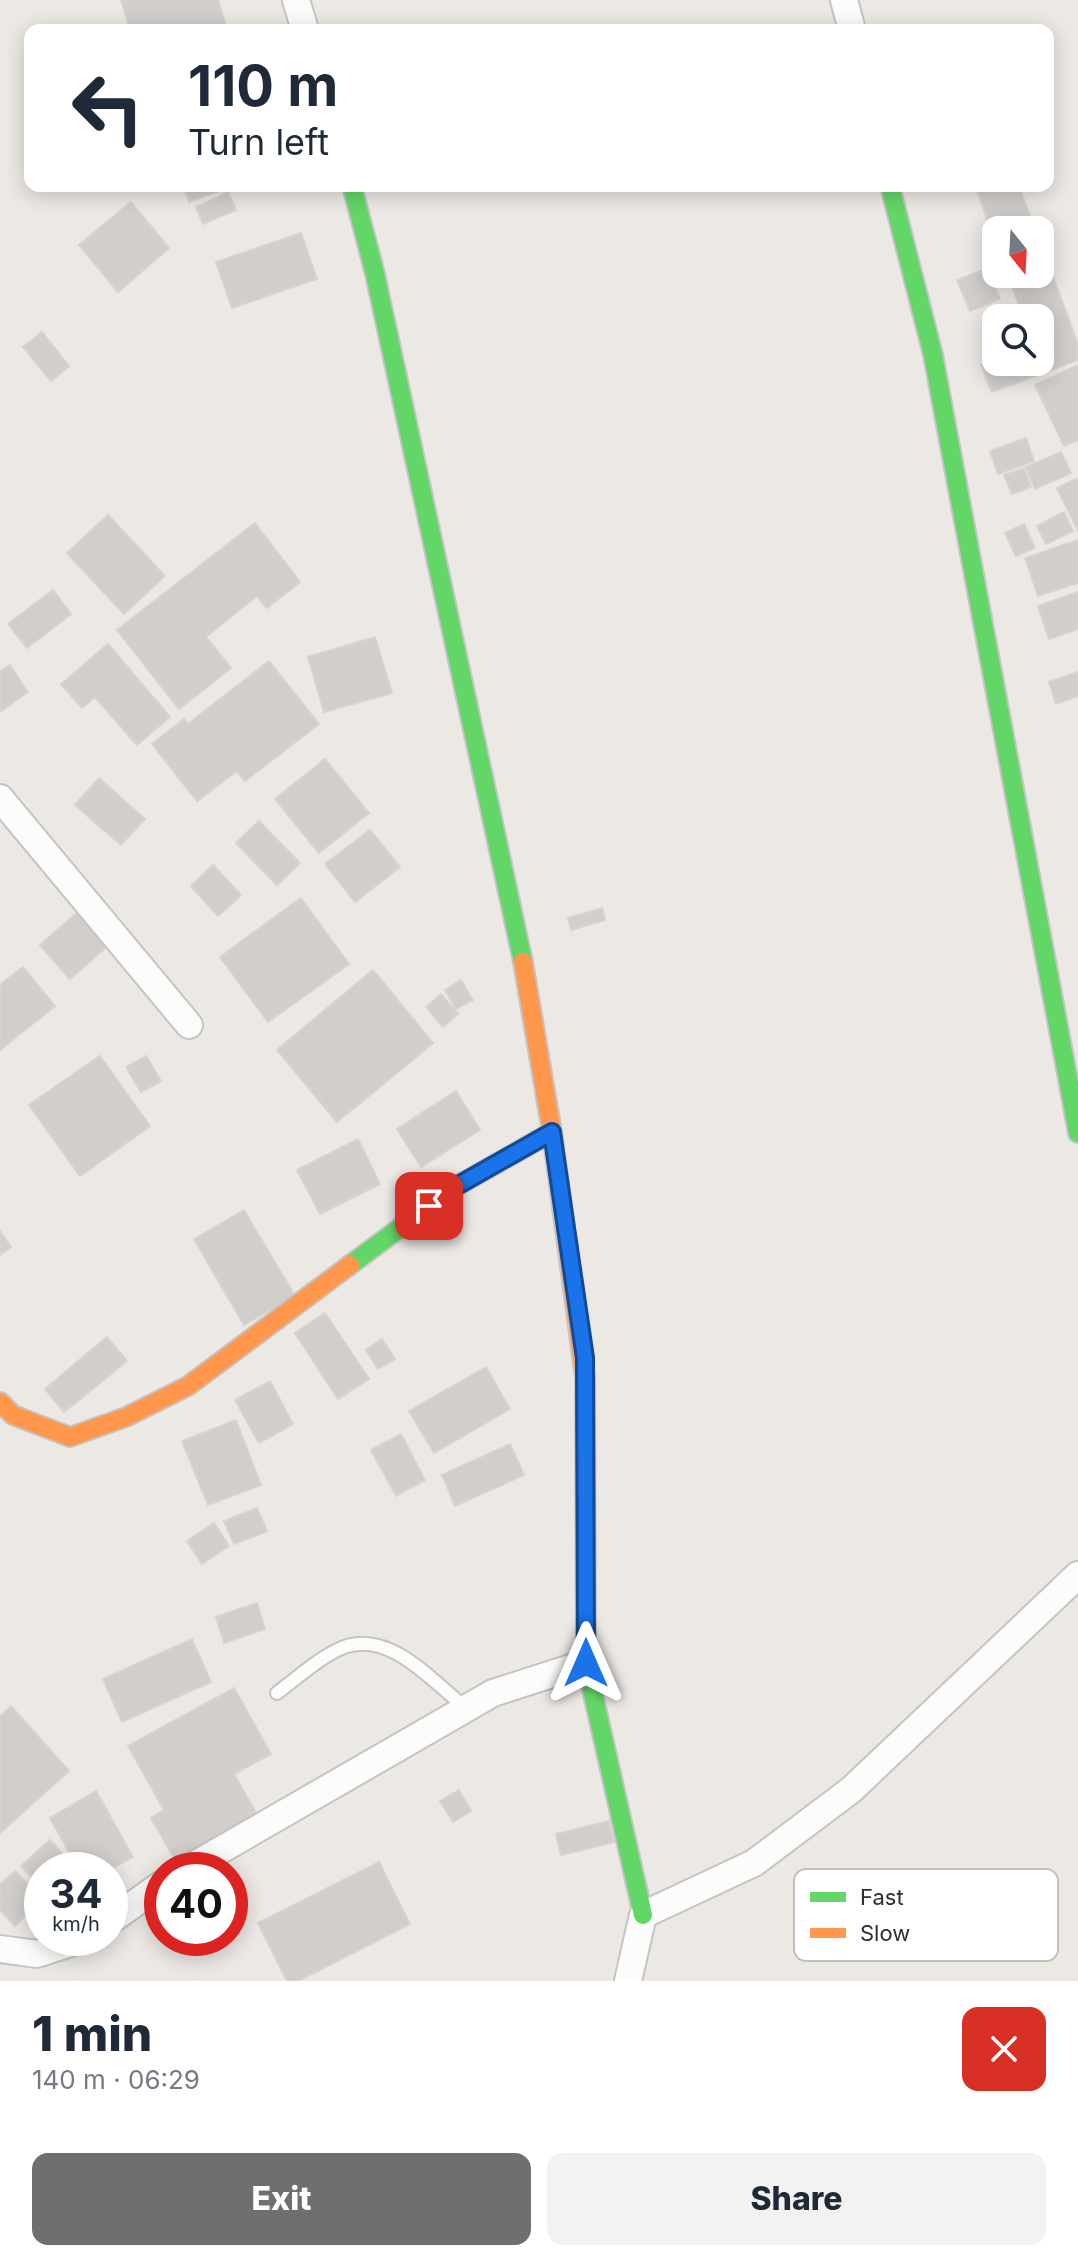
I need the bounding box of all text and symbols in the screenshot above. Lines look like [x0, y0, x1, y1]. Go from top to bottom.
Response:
text: 110 m [188, 52, 338, 120]
icon: left [56, 56, 160, 160]
text: Turn left [188, 120, 329, 164]
north arrow [982, 216, 1054, 288]
map controls [982, 216, 1054, 376]
button: search [982, 304, 1054, 376]
pin [395, 1172, 463, 1240]
icon: arrive [407, 1184, 451, 1228]
position arrow [544, 1621, 628, 1705]
speed limit sign: 40 [144, 1852, 248, 1956]
text: 34 [50, 1869, 102, 1918]
legend [794, 1869, 1058, 1961]
text: Fast [860, 1884, 904, 1910]
text: km/h [52, 1912, 100, 1936]
text: Slow [860, 1920, 910, 1946]
text: 1 min [32, 2004, 152, 2063]
button: close [962, 2007, 1046, 2091]
text: 140 m · 06:29 [32, 2064, 200, 2095]
button: Exit [32, 2153, 531, 2245]
button: Share [547, 2153, 1046, 2245]

